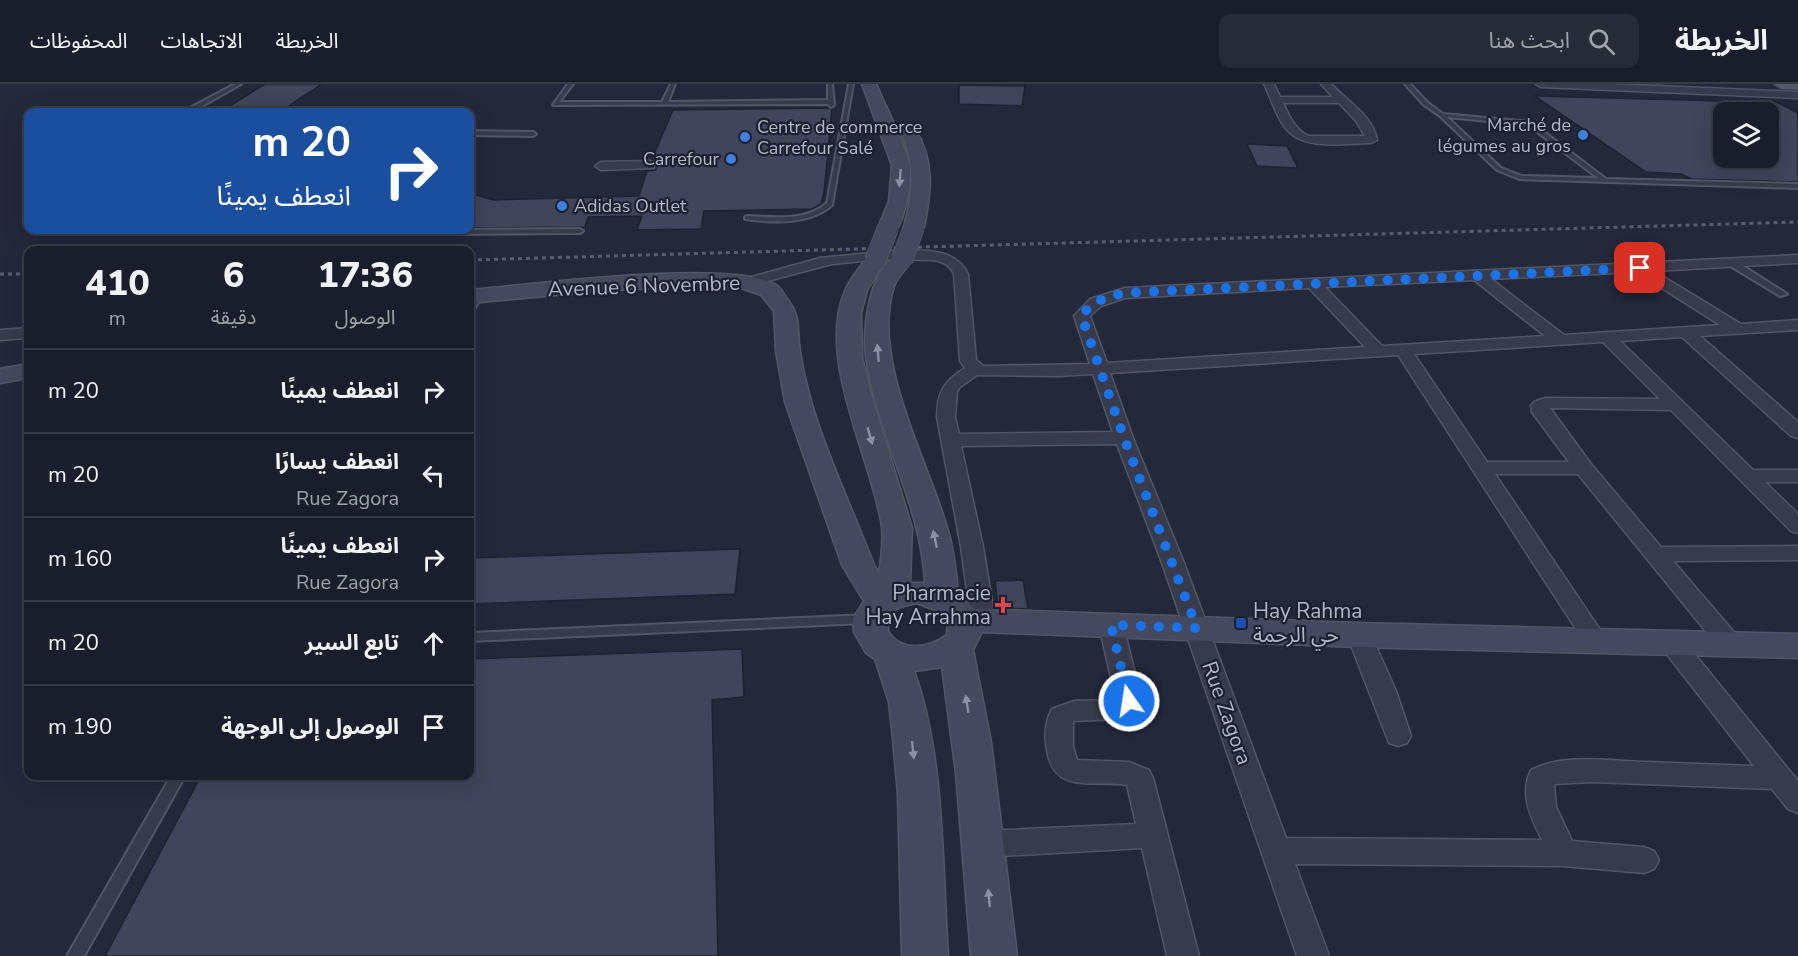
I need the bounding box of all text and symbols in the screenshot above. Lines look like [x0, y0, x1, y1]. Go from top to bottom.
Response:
search box [1219, 14, 1639, 68]
text: الخريطة [1675, 22, 1768, 60]
icon: search [1585, 25, 1618, 58]
text: ابحث هنا [1489, 26, 1570, 56]
text: المحفوظات [30, 27, 127, 55]
text: الاتجاهات [160, 27, 242, 55]
text: الخريطة [275, 27, 338, 55]
map controls [1713, 102, 1779, 168]
button: layers [1713, 102, 1779, 168]
place label: Marché de légumes au gros [1437, 113, 1571, 158]
text: 20 m [252, 114, 351, 171]
place label: Centre de commerce Carrefour Salé [757, 115, 922, 160]
marker: Marché de légumes au gros [1576, 128, 1590, 142]
marker: Centre de commerce Carrefour Salé [738, 130, 752, 144]
icon: right [372, 132, 450, 210]
place label: Carrefour [643, 147, 720, 171]
marker: Carrefour [724, 152, 738, 166]
one-way arrow [896, 168, 905, 187]
text: انعطف يمينًا [217, 178, 351, 215]
place label: Adidas Outlet [574, 194, 687, 218]
marker: Adidas Outlet [555, 199, 569, 213]
pin [1614, 242, 1665, 293]
text: 6 [223, 251, 244, 300]
text: 17:36 [317, 251, 413, 300]
icon: arrive [1623, 251, 1656, 284]
text: 410 [85, 259, 150, 308]
street label: Avenue 6 Novembre [547, 269, 741, 303]
text: دقيقة [211, 304, 256, 331]
text: الوصول [335, 304, 396, 331]
text: m [109, 305, 126, 332]
one-way arrow [873, 344, 883, 363]
icon: right [417, 375, 450, 408]
text: 20 m [48, 376, 99, 406]
text: انعطف يمينًا [281, 376, 399, 406]
one-way arrow [866, 427, 875, 445]
text: انعطف يسارًا [275, 447, 399, 477]
icon: left [417, 459, 450, 492]
text: 20 m [48, 460, 99, 490]
text: Rue Zagora [296, 485, 399, 512]
one-way arrow [929, 530, 939, 549]
text: انعطف يمينًا [281, 531, 399, 561]
icon: right [417, 543, 450, 576]
text: 160 m [48, 544, 112, 574]
text: Rue Zagora [296, 569, 399, 596]
place label: Pharmacie Hay Arrahma [865, 579, 991, 631]
place label: Hay Rahma حي الرحمة [1253, 597, 1362, 651]
marker: Pharmacie Hay Arrahma [996, 598, 1010, 612]
marker: Hay Rahma حي الرحمة [1234, 616, 1248, 630]
icon: ahead [417, 627, 450, 660]
text: 20 m [48, 628, 99, 658]
text: تابع السير [305, 628, 399, 658]
street label: Rue Zagora [1195, 657, 1259, 769]
position arrow [1097, 669, 1161, 733]
one-way arrow [962, 694, 971, 713]
icon: arrive [417, 711, 450, 744]
text: 190 m [48, 712, 112, 742]
text: الوصول إلى الوجهة [221, 712, 399, 742]
one-way arrow [908, 741, 918, 760]
one-way arrow [984, 888, 994, 907]

